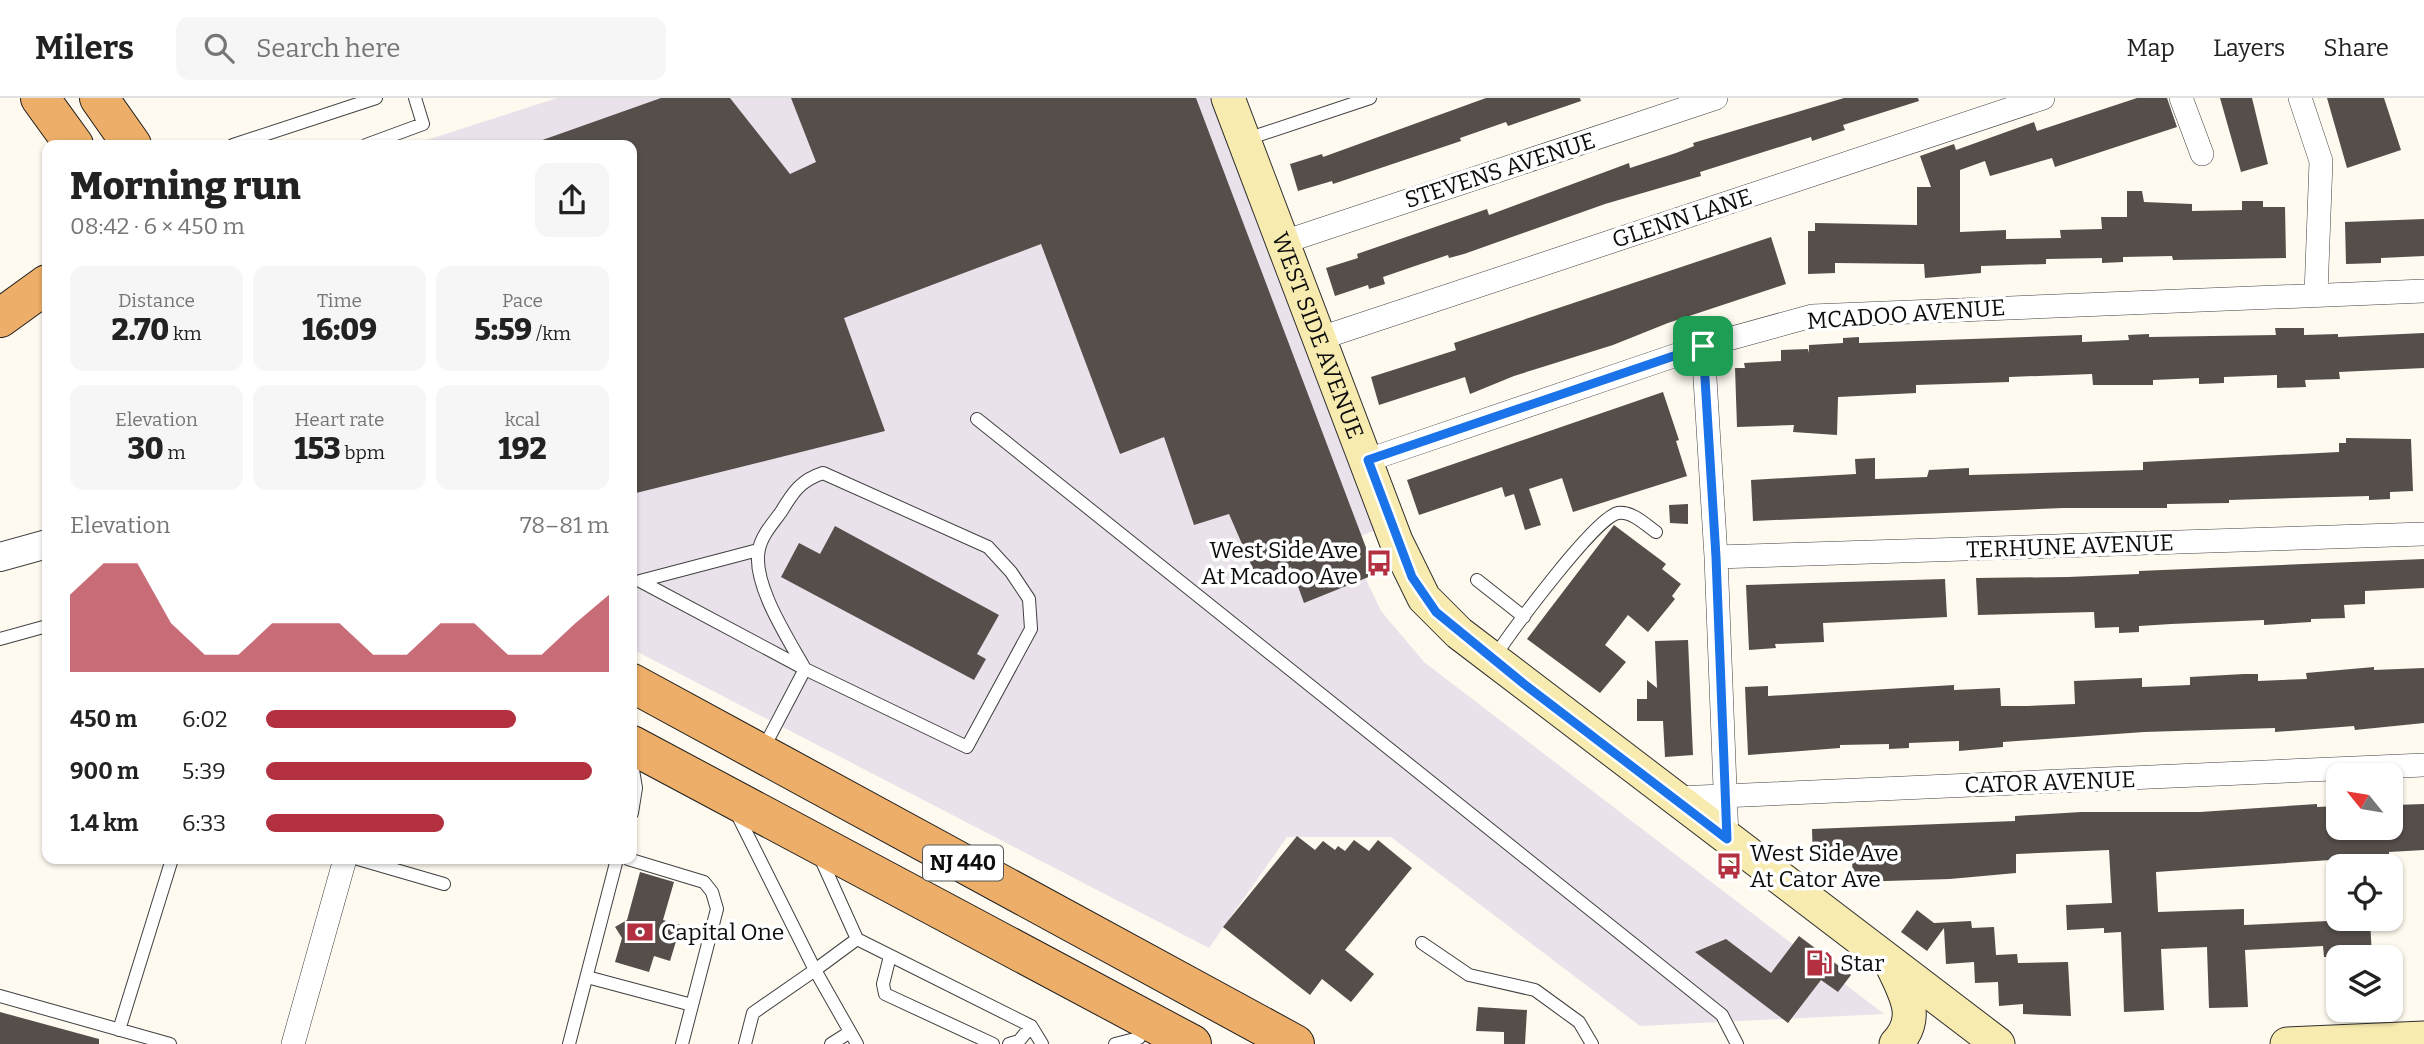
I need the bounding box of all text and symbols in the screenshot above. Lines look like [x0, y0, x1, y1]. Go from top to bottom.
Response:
search box [176, 17, 666, 80]
text: Milers [35, 28, 134, 68]
icon: search [200, 29, 238, 67]
text: Search here [256, 33, 400, 64]
text: Map [2127, 34, 2175, 62]
text: Layers [2213, 34, 2285, 62]
text: Share [2323, 34, 2389, 62]
street label: STEVENS AVENUE [1401, 126, 1599, 214]
text: Morning run [70, 163, 301, 209]
button: share [535, 163, 609, 237]
street label: GLENN LANE [1608, 182, 1756, 254]
text: 08:42 · 6 × 450 m [70, 212, 245, 240]
street label: WEST SIDE AVENUE [1266, 228, 1370, 443]
text: Distance [118, 289, 195, 312]
text: Time [317, 289, 362, 312]
text: Pace [502, 289, 543, 312]
street label: MCADOO AVENUE [1806, 293, 2006, 335]
text: 2.70 [111, 312, 169, 348]
text: 16:09 [302, 312, 377, 348]
text: 5:59 [474, 312, 532, 348]
pin [1673, 316, 1733, 376]
text: km [169, 322, 202, 345]
text: /km [532, 322, 571, 345]
icon: arrive [1684, 327, 1722, 365]
text: Elevation [115, 408, 198, 431]
text: Heart rate [295, 408, 384, 431]
text: kcal [505, 408, 540, 431]
text: 30 [127, 431, 164, 467]
text: 153 [294, 431, 341, 467]
text: 192 [498, 431, 547, 467]
text: m [164, 441, 186, 464]
text: bpm [341, 441, 385, 464]
text: Elevation [70, 511, 170, 539]
text: 78–81 m [520, 511, 609, 539]
street label: TERHUNE AVENUE [1966, 528, 2174, 564]
place label: West Side Ave At Mcadoo Ave [1201, 536, 1358, 590]
bus stop icon: West Side Ave At Mcadoo Ave [1364, 548, 1394, 578]
text: 450 m [70, 705, 137, 733]
text: 6:02 [182, 705, 228, 733]
text: 900 m [70, 757, 139, 785]
text: 5:39 [182, 757, 226, 785]
north arrow [2326, 763, 2403, 840]
map controls [2326, 763, 2403, 1022]
street label: CATOR AVENUE [1964, 765, 2136, 799]
text: 1.4 km [70, 809, 138, 837]
text: 6:33 [182, 809, 226, 837]
place label: West Side Ave At Cator Ave [1750, 839, 1899, 893]
road number: NJ 440 [923, 846, 1003, 880]
bus stop icon: West Side Ave At Cator Ave [1714, 851, 1744, 881]
button: locate [2326, 854, 2403, 931]
bank icon: Capital One [625, 917, 655, 947]
place label: Capital One [661, 918, 784, 946]
button: layers [2326, 945, 2403, 1022]
fuel station icon: Star [1804, 948, 1834, 978]
place label: Star [1840, 949, 1884, 977]

